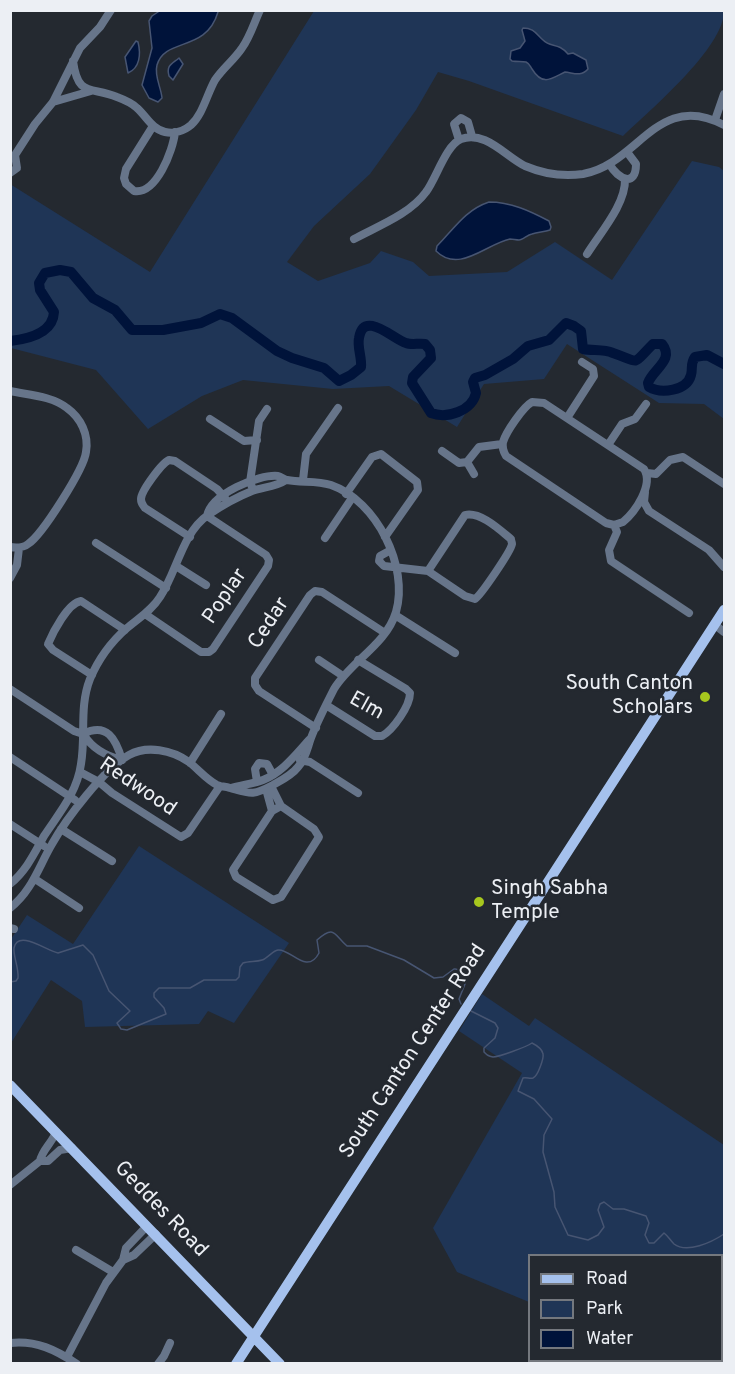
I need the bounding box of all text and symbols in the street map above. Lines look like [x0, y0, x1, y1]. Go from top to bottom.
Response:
street label: Poplar [198, 564, 254, 630]
street label: Cedar [244, 593, 296, 655]
place label: South Canton Scholars [565, 672, 693, 722]
street label: Elm [344, 687, 388, 727]
marker: South Canton Scholars [698, 690, 712, 704]
street label: Redwood [94, 753, 180, 823]
place label: Singh Sabha Temple [491, 877, 608, 927]
marker: Singh Sabha Temple [472, 895, 486, 909]
street label: South Canton Center Road [335, 940, 493, 1164]
street label: Geddes Road [108, 1157, 212, 1263]
legend [528, 1254, 723, 1362]
text: Road [586, 1268, 628, 1291]
text: Park [586, 1298, 623, 1321]
text: Water [586, 1328, 633, 1351]

